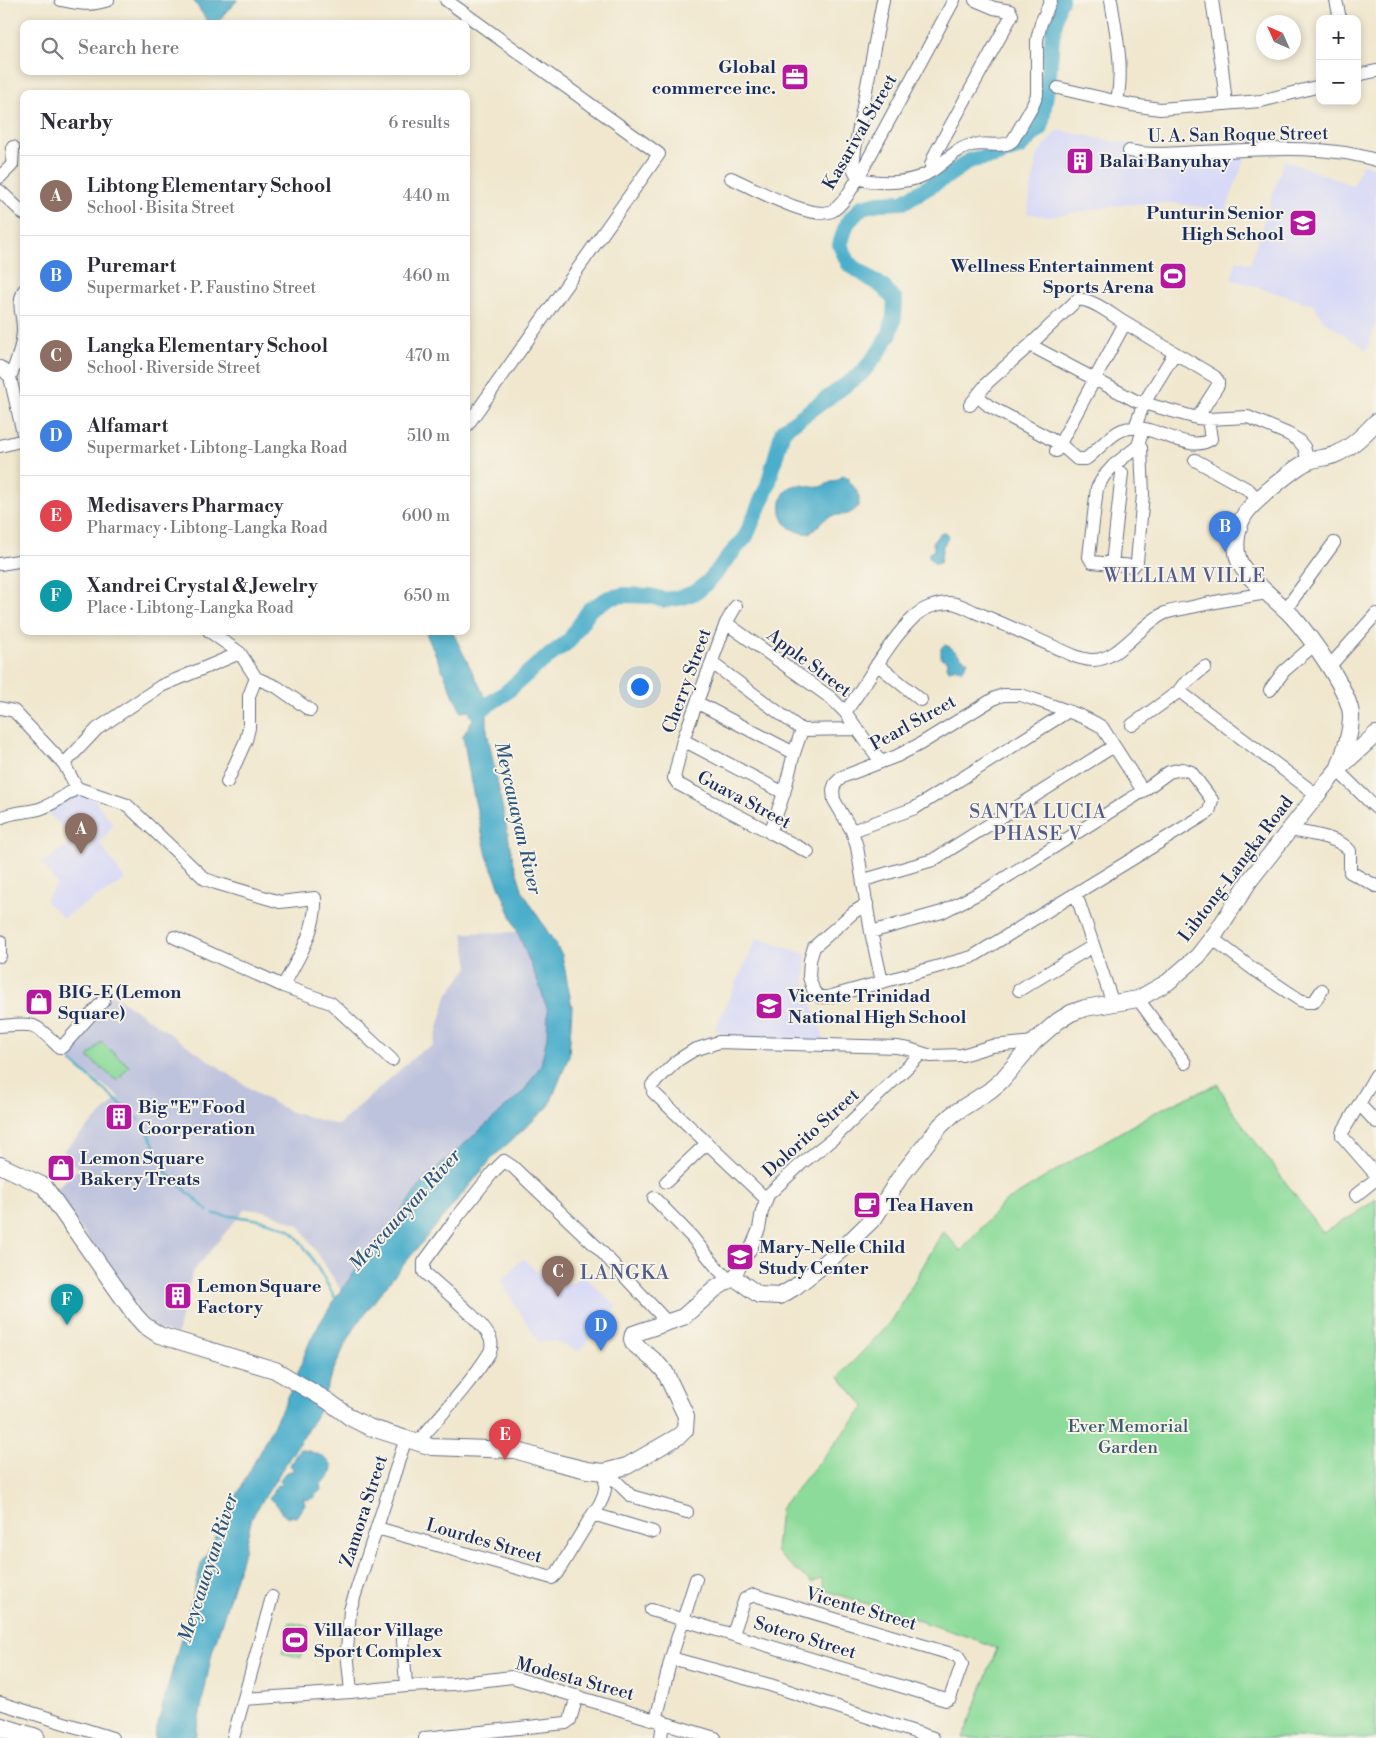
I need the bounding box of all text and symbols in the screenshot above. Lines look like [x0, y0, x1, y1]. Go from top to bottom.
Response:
north arrow [1256, 15, 1301, 60]
map controls [1316, 15, 1361, 105]
button: + [1316, 15, 1361, 60]
search box [20, 20, 470, 75]
icon: search [38, 34, 66, 62]
text: Search here [78, 36, 179, 60]
place label: Global commerce inc. [652, 56, 776, 100]
button: − [1316, 60, 1361, 105]
office icon: Global commerce inc. [780, 62, 810, 92]
street label: Kasarival Street [818, 69, 903, 194]
text: Nearby [40, 110, 113, 136]
text: 6 results [389, 113, 450, 133]
street label: U. A. San Roque Street [1147, 122, 1329, 148]
building icon: Balai Banyuhay [1065, 146, 1095, 176]
place label: Balai Banyuhay [1099, 150, 1232, 173]
text: Libtong Elementary School [87, 174, 331, 198]
text: A [50, 186, 62, 206]
text: 440 m [403, 186, 450, 206]
text: School · Bisita Street [87, 198, 235, 218]
place label: Punturin Senior High School [1146, 202, 1284, 246]
school or university icon: Punturin Senior High School [1288, 208, 1318, 238]
text: Puremart [87, 254, 176, 278]
place label: Wellness Entertainment Sports Arena [950, 255, 1155, 299]
sports icon: Wellness Entertainment Sports Arena [1158, 261, 1188, 291]
text: B [50, 266, 62, 286]
text: 460 m [403, 266, 450, 286]
text: Supermarket · P. Faustino Street [87, 278, 316, 298]
text: Langka Elementary School [87, 334, 328, 358]
text: C [50, 346, 62, 366]
text: 470 m [406, 346, 450, 366]
text: School · Riverside Street [87, 358, 261, 378]
text: Alfamart [87, 414, 168, 438]
text: D [50, 426, 62, 446]
text: 510 m [407, 426, 450, 446]
text: Supermarket · Libtong-Langka Road [87, 438, 347, 458]
text: Medisavers Pharmacy [87, 494, 284, 518]
text: E [50, 506, 62, 526]
text: 600 m [402, 506, 450, 526]
pin: B [1209, 511, 1241, 552]
text: Pharmacy · Libtong-Langka Road [87, 518, 328, 538]
district label: WILLIAM VILLE [1103, 564, 1266, 588]
text: Xandrei Crystal & Jewelry [87, 574, 318, 598]
text: F [50, 586, 62, 606]
text: 650 m [404, 586, 450, 606]
text: Place · Libtong-Langka Road [87, 598, 294, 618]
street label: Apple Street [761, 623, 856, 703]
street label: Cherry Street [657, 625, 717, 737]
your location [627, 674, 653, 700]
street label: Pearl Street [866, 690, 961, 756]
water label: Meycauayan River [489, 739, 547, 898]
street label: Guava Street [693, 766, 795, 835]
street label: Libtong-Langka Road [1174, 791, 1299, 947]
district label: SANTA LUCIA PHASE V [969, 800, 1107, 846]
pin: A [65, 813, 97, 854]
place label: BIG-E (Lemon Square) [58, 981, 181, 1025]
place label: Vicente Trinidad National High School [787, 985, 967, 1029]
shop icon: BIG-E (Lemon Square) [24, 987, 54, 1017]
school or university icon: Vicente Trinidad National High School [754, 991, 784, 1021]
street label: Dolorito Street [758, 1083, 865, 1182]
place label: Big "E" Food Coorperation [138, 1096, 255, 1140]
building icon: Big "E" Food Coorperation [104, 1102, 134, 1132]
water label: Meycauayan River [344, 1143, 467, 1276]
place label: Lemon Square Bakery Treats [80, 1147, 205, 1191]
shop icon: Lemon Square Bakery Treats [46, 1153, 76, 1183]
cafe icon: Tea Haven [852, 1190, 882, 1220]
place label: Tea Haven [886, 1194, 973, 1217]
place label: Mary-Nelle Child Study Center [759, 1236, 906, 1280]
school or university icon: Mary-Nelle Child Study Center [725, 1242, 755, 1272]
pin: C [542, 1256, 574, 1297]
district label: LANGKA [580, 1261, 671, 1286]
place label: Lemon Square Factory [197, 1275, 322, 1319]
building icon: Lemon Square Factory [163, 1281, 193, 1311]
pin: F [51, 1284, 83, 1325]
pin: D [585, 1310, 617, 1351]
park label: Ever Memorial Garden [1068, 1415, 1189, 1459]
pin: E [489, 1419, 521, 1460]
street label: Zamora Street [335, 1452, 393, 1570]
water label: Meycauayan River [173, 1489, 244, 1646]
street label: Lourdes Street [423, 1513, 545, 1569]
street label: Vicente Street [802, 1582, 920, 1636]
street label: Sotero Street [751, 1612, 860, 1665]
place label: Villacor Village Sport Complex [313, 1619, 443, 1663]
sports icon: Villacor Village Sport Complex [280, 1625, 310, 1655]
street label: Modesta Street [513, 1652, 637, 1706]

